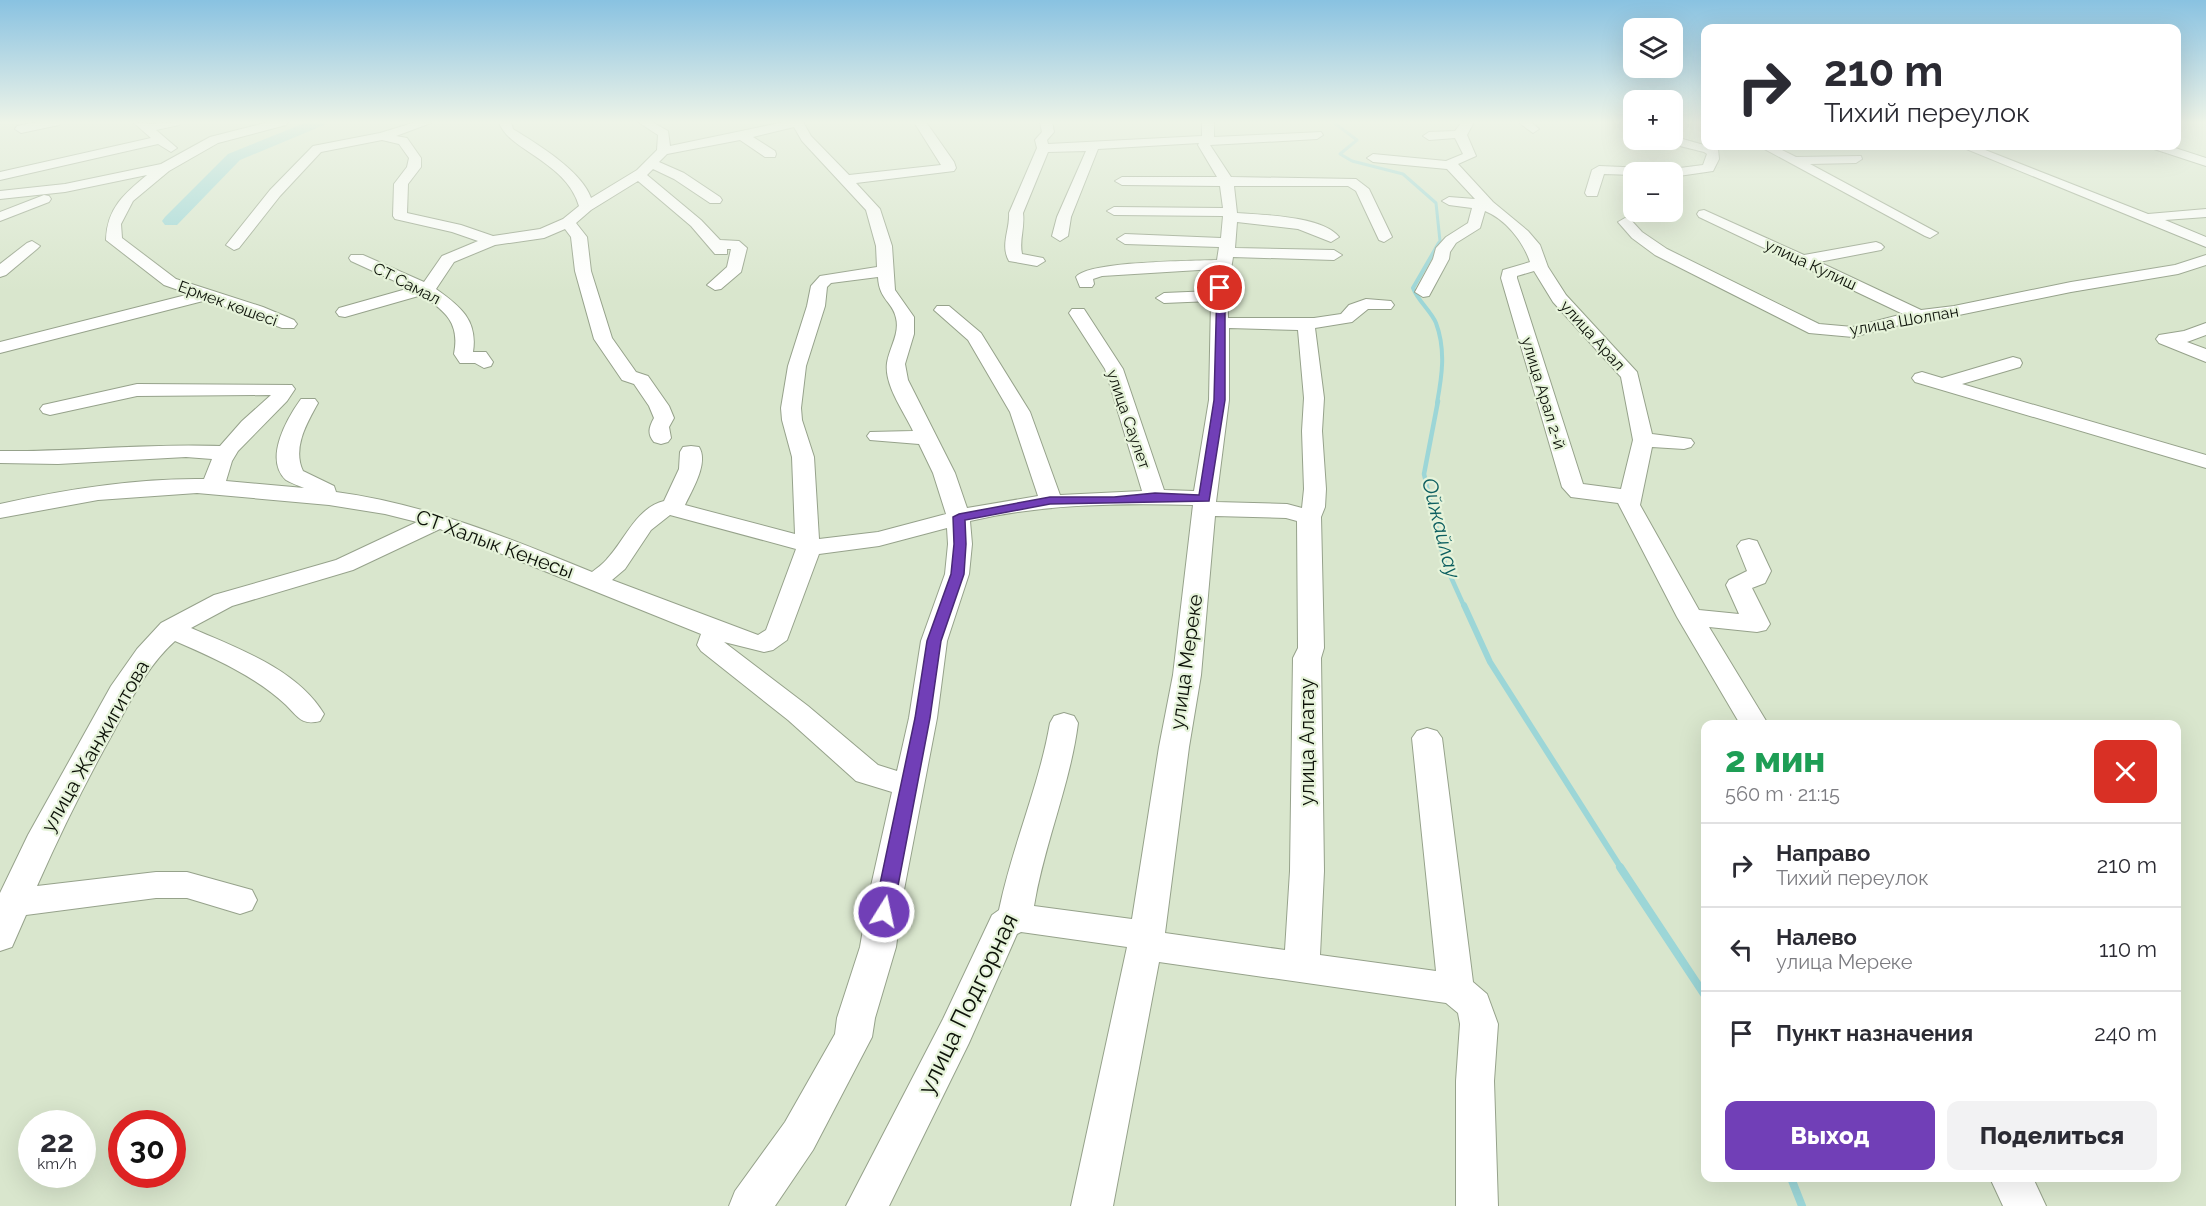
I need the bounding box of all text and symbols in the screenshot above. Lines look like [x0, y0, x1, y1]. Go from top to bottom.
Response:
map controls [1623, 18, 1683, 222]
button: layers [1623, 18, 1683, 78]
text: 210 m [1824, 47, 1943, 96]
icon: right [1725, 48, 1803, 126]
button: + [1623, 90, 1683, 150]
text: Тихий переулок [1824, 97, 2030, 128]
button: − [1623, 162, 1683, 222]
street label: улица Кулиш [1762, 235, 1860, 294]
street label: СТ Самал [370, 258, 444, 308]
pin [1194, 262, 1245, 313]
icon: arrive [1203, 271, 1236, 304]
street label: Ермек көшесі [176, 277, 280, 330]
street label: улица Арал [1556, 297, 1629, 374]
street label: улица Шолпан [1848, 302, 1960, 339]
street label: улица Арал 2-й [1517, 335, 1570, 451]
street label: улица Саулет [1103, 367, 1154, 472]
water label: Ойжайлау [1417, 475, 1466, 581]
street label: СТ Халык Кенесы [413, 504, 577, 584]
street label: улица Мереке [1165, 593, 1207, 731]
street label: улица Жанжигитова [36, 656, 154, 836]
street label: улица Алатау [1295, 678, 1319, 806]
text: 2 мин [1725, 738, 1825, 780]
button: close [2094, 740, 2157, 803]
text: 560 m · 21:15 [1725, 782, 1840, 806]
text: Направо [1776, 840, 1870, 866]
icon: right [1725, 849, 1758, 882]
text: 210 m [2097, 852, 2157, 878]
text: Тихий переулок [1776, 866, 1929, 890]
position arrow [852, 880, 916, 944]
street label: улица Подгорная [911, 909, 1024, 1099]
text: Налево [1776, 924, 1857, 950]
icon: left [1725, 933, 1758, 966]
text: 110 m [2099, 936, 2157, 962]
text: улица Мереке [1776, 950, 1912, 974]
icon: arrive [1725, 1017, 1758, 1050]
text: Пункт назначения [1776, 1020, 1973, 1046]
text: 240 m [2094, 1020, 2157, 1046]
button: Выход [1725, 1101, 1935, 1170]
button: Поделиться [1947, 1101, 2157, 1170]
speed limit sign: 30 [108, 1110, 186, 1188]
text: 22 [40, 1124, 74, 1159]
text: km/h [37, 1155, 77, 1173]

